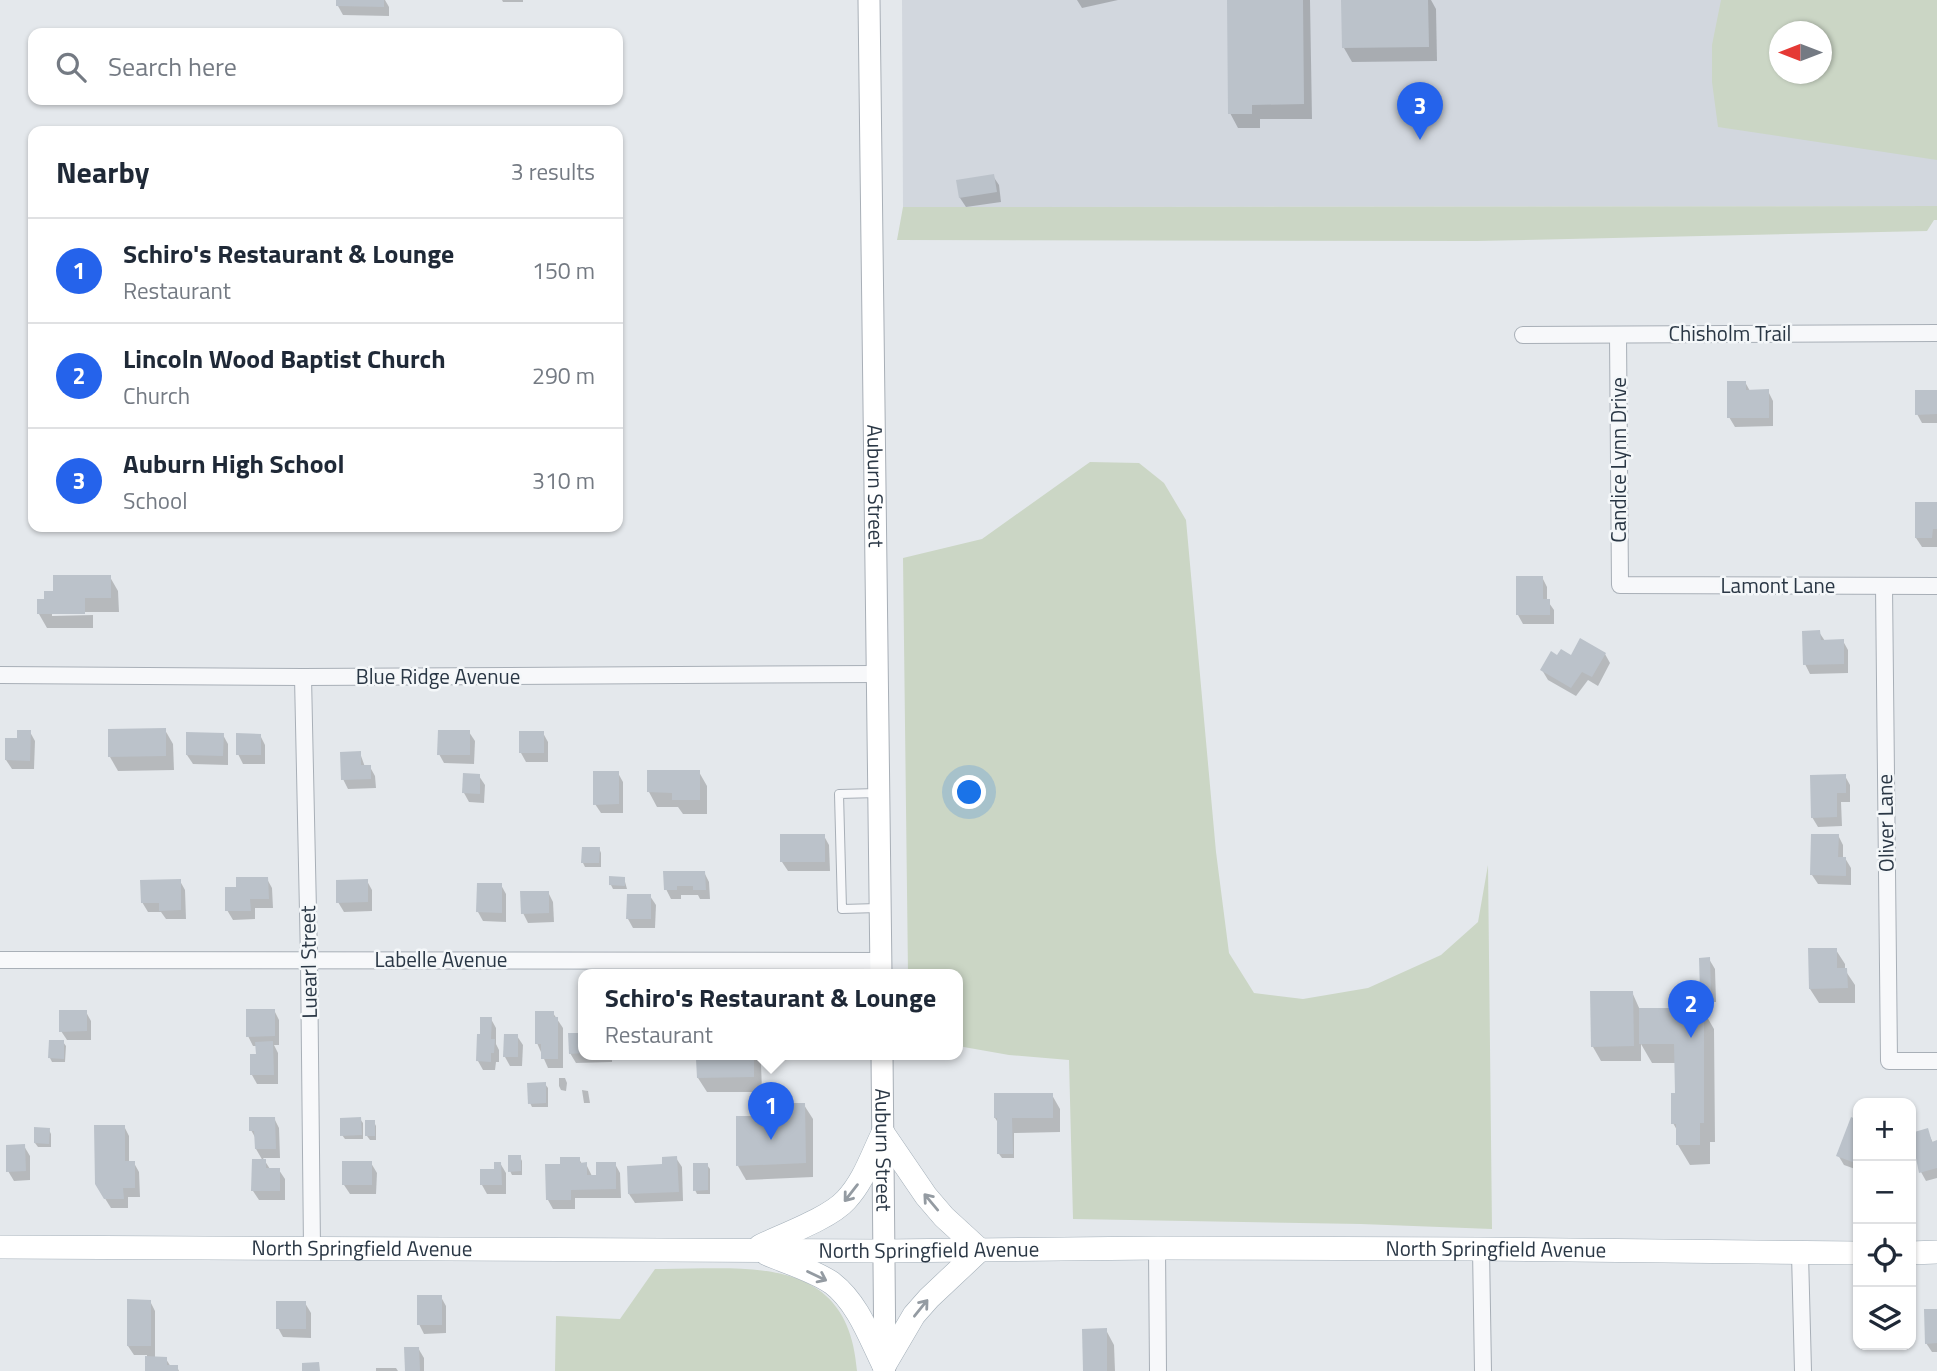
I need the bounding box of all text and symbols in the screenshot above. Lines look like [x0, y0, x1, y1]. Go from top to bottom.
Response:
north arrow [1769, 21, 1832, 84]
search box [28, 28, 623, 105]
text: Search here [108, 47, 237, 86]
icon: search [52, 48, 90, 86]
pin: 3 [1397, 82, 1443, 140]
text: Nearby [56, 149, 149, 195]
text: 3 results [511, 154, 595, 189]
text: Schiro's Restaurant & Lounge [123, 234, 454, 273]
text: 1 [73, 253, 85, 288]
text: 150 m [532, 253, 595, 288]
text: Restaurant [123, 273, 231, 308]
street label: Chisholm Trail [1669, 317, 1791, 349]
text: Lincoln Wood Baptist Church [123, 339, 446, 378]
text: 2 [73, 358, 85, 393]
text: 290 m [532, 358, 595, 393]
street label: Candice Lynn Drive [1602, 377, 1634, 543]
text: Church [123, 378, 190, 413]
street label: Auburn Street [859, 424, 893, 548]
text: Auburn High School [123, 444, 344, 483]
text: 3 [73, 463, 85, 498]
text: 310 m [532, 463, 595, 498]
text: School [123, 483, 187, 518]
street label: Lamont Lane [1721, 569, 1835, 601]
street label: Blue Ridge Avenue [356, 660, 520, 692]
street label: Oliver Lane [1868, 774, 1902, 872]
your location [952, 775, 986, 809]
street label: Luearl Street [291, 905, 325, 1019]
street label: Labelle Avenue [375, 943, 507, 975]
popup [578, 969, 963, 1060]
text: Schiro's Restaurant & Lounge [605, 978, 936, 1017]
pin: 2 [1668, 980, 1714, 1038]
text: Restaurant [605, 1017, 713, 1052]
pin: 1 [748, 1082, 794, 1140]
street label: Auburn Street [867, 1088, 901, 1212]
map controls [1853, 1098, 1916, 1350]
button: + [1853, 1098, 1916, 1161]
button: − [1853, 1161, 1916, 1224]
one-way arrow [844, 1183, 859, 1202]
one-way arrow [924, 1194, 939, 1212]
button: locate [1853, 1224, 1916, 1287]
street label: North Springfield Avenue [252, 1231, 472, 1264]
street label: North Springfield Avenue [819, 1232, 1039, 1266]
street label: North Springfield Avenue [1386, 1232, 1606, 1265]
one-way arrow [806, 1269, 827, 1283]
button: layers [1853, 1287, 1916, 1350]
one-way arrow [913, 1300, 928, 1318]

